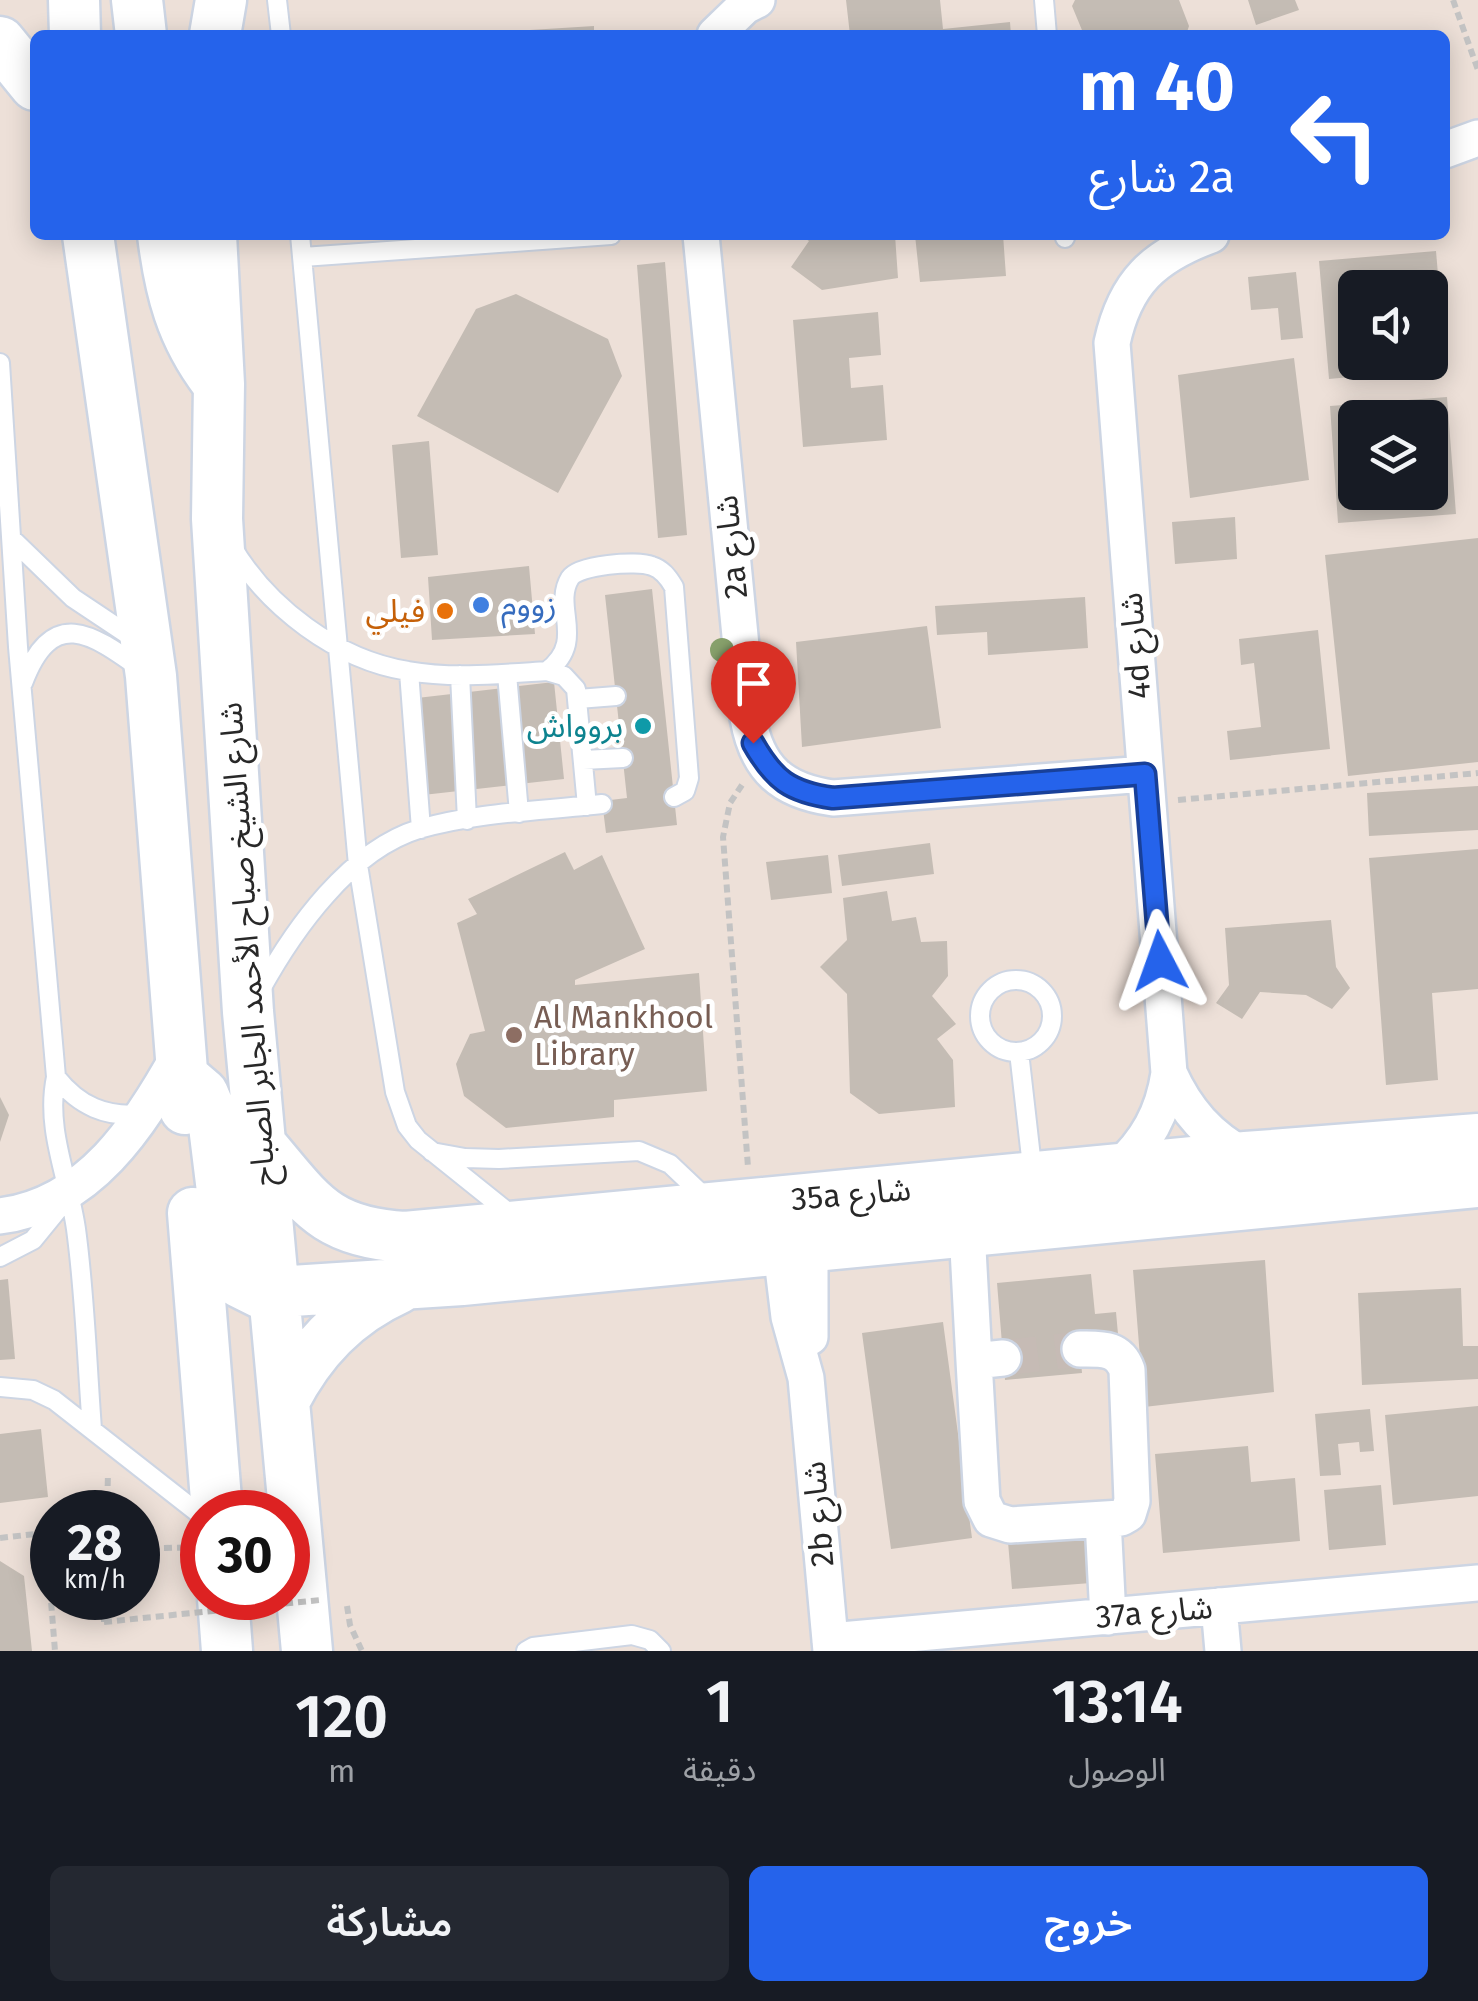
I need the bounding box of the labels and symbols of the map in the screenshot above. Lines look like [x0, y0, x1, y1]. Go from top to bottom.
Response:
street label: 2a شارع [707, 493, 760, 601]
place label: زووم [501, 586, 557, 629]
street label: 4d شارع [1111, 591, 1164, 701]
place label: فيلي [366, 592, 425, 635]
marker: زووم [470, 594, 492, 616]
marker: فيلي [434, 600, 456, 622]
pin [711, 641, 796, 744]
street label: شارع الشيخ صباح الأحمد الجابر الصباح [211, 701, 288, 1187]
place label: بروواش [527, 707, 623, 745]
marker: بروواش [632, 715, 654, 737]
position arrow [1108, 909, 1212, 1013]
place label: Al Mankhool Library [534, 998, 713, 1073]
marker: Al Mankhool Library [503, 1024, 525, 1046]
street label: 35a شارع [789, 1170, 913, 1223]
street label: 2b شارع [794, 1459, 847, 1568]
speed limit sign: 30 [180, 1490, 310, 1620]
street label: 37a شارع [1094, 1588, 1215, 1641]

